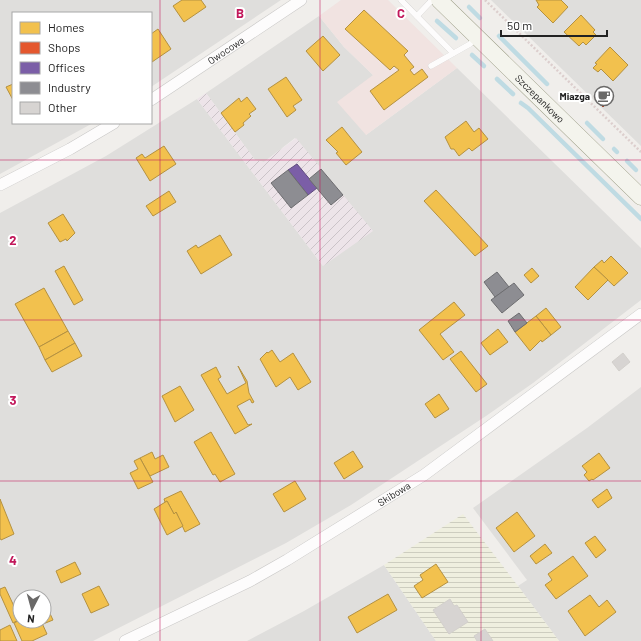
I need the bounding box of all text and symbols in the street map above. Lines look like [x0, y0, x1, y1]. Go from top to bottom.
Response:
text: B [236, 5, 244, 21]
text: C [397, 5, 405, 21]
legend [12, 12, 152, 124]
scale bar [501, 12, 607, 38]
text: 50 m [507, 18, 532, 32]
text: Homes [48, 20, 85, 34]
street label: Owocowa [205, 34, 246, 67]
text: Shops [48, 40, 81, 54]
text: Offices [48, 60, 85, 74]
street label: Szczepankowo [513, 72, 567, 125]
text: Industry [48, 80, 91, 94]
cafe icon: Miazga [593, 85, 615, 107]
place label: Miazga [560, 90, 590, 102]
text: Other [48, 100, 78, 114]
text: 2 [9, 232, 17, 248]
text: 3 [9, 392, 17, 408]
street label: Skibowa [375, 479, 412, 508]
text: 4 [9, 552, 17, 568]
north arrow [12, 589, 52, 629]
text: N [27, 613, 35, 626]

